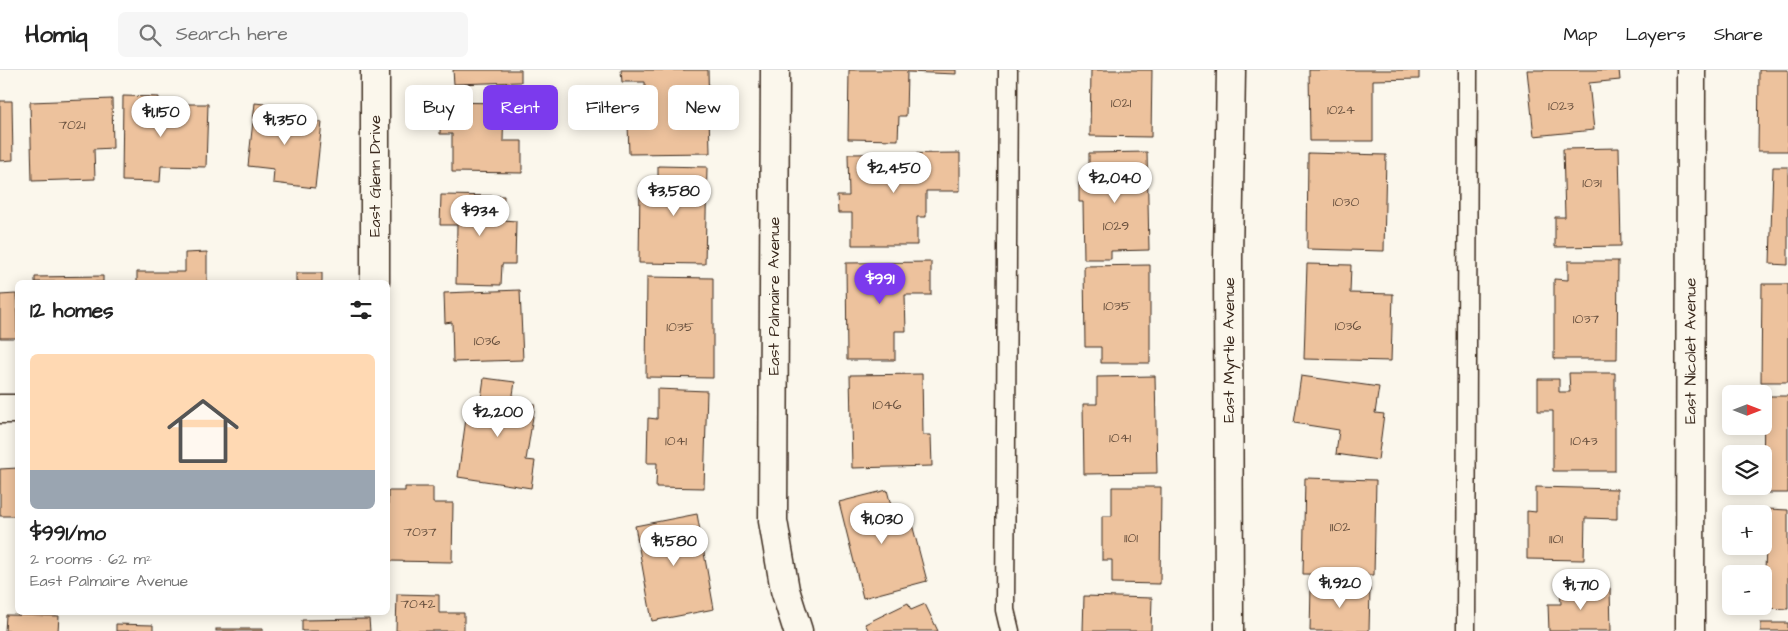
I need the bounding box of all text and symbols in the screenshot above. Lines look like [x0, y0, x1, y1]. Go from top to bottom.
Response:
search box [118, 12, 468, 57]
text: Homiq [25, 18, 88, 52]
icon: search [136, 21, 164, 49]
text: Search here [176, 21, 288, 48]
text: Map [1563, 22, 1597, 47]
text: Layers [1625, 22, 1686, 47]
text: Share [1714, 22, 1763, 47]
chip: Buy [405, 85, 473, 130]
chip: Rent [483, 85, 558, 130]
chip: Filters [568, 85, 658, 130]
chip: New [668, 85, 739, 130]
house number: 1021 [1111, 93, 1131, 113]
pin: $1,150 [120, 96, 202, 138]
house number: 1023 [1548, 96, 1574, 116]
house number: 1024 [1327, 100, 1356, 120]
text: $1,150 [142, 101, 180, 123]
pin: $1,350 [244, 104, 326, 146]
text: $1,350 [263, 109, 307, 131]
house number: 7021 [58, 115, 86, 135]
street label: East Glenn Drive [364, 115, 386, 237]
pin: $2,450 [853, 152, 935, 194]
text: $2,450 [867, 157, 921, 179]
pin: $2,040 [1074, 162, 1156, 204]
text: $2,040 [1089, 167, 1141, 189]
house number: 1031 [1582, 173, 1602, 193]
pin: $3,580 [633, 174, 715, 217]
text: $3,580 [648, 180, 700, 202]
house number: 1030 [1333, 192, 1359, 212]
pin: $934 [450, 194, 510, 237]
text: $934 [461, 200, 499, 222]
house number: 1029 [1103, 216, 1129, 236]
street label: East Palmaire Avenue [763, 217, 785, 375]
pin: $991 [850, 262, 910, 305]
text: $991 [865, 268, 895, 290]
street label: East Myrtle Avenue [1218, 277, 1241, 423]
street label: East Nicolet Avenue [1679, 278, 1702, 424]
text: 12 homes [30, 296, 114, 325]
icon: filters [347, 296, 375, 324]
house number: 1035 [1103, 296, 1131, 316]
house number: 1037 [1573, 309, 1600, 329]
house number: 1036 [1335, 316, 1361, 336]
house number: 1035 [666, 317, 694, 337]
house number: 1036 [474, 331, 500, 351]
north arrow [1722, 385, 1772, 435]
map controls [1722, 385, 1772, 615]
icon: home [158, 386, 248, 476]
house number: 1046 [873, 395, 902, 415]
pin: $2,200 [457, 396, 539, 438]
text: $2,200 [473, 401, 523, 423]
house number: 1041 [1109, 428, 1131, 448]
house number: 1041 [665, 431, 687, 451]
house number: 1043 [1570, 431, 1598, 451]
button: layers [1722, 445, 1772, 495]
pin: $1,030 [841, 502, 923, 545]
button: + [1722, 505, 1772, 555]
text: $1,030 [861, 508, 903, 530]
house number: 1102 [1330, 517, 1350, 537]
text: $991/mo [30, 519, 106, 548]
house number: 7037 [403, 522, 437, 542]
pin: $1,580 [633, 524, 715, 567]
house number: 1101 [1124, 528, 1138, 548]
house number: 1101 [1549, 529, 1563, 549]
text: $1,580 [651, 530, 697, 552]
text: 2 rooms · 62 m² [30, 548, 152, 570]
button: − [1722, 565, 1772, 615]
pin: $1,920 [1299, 566, 1381, 609]
pin: $1,710 [1540, 568, 1622, 611]
text: East Palmaire Avenue [30, 570, 188, 592]
text: $1,920 [1319, 572, 1361, 594]
text: $1,710 [1563, 574, 1599, 596]
house number: 7042 [401, 594, 436, 614]

